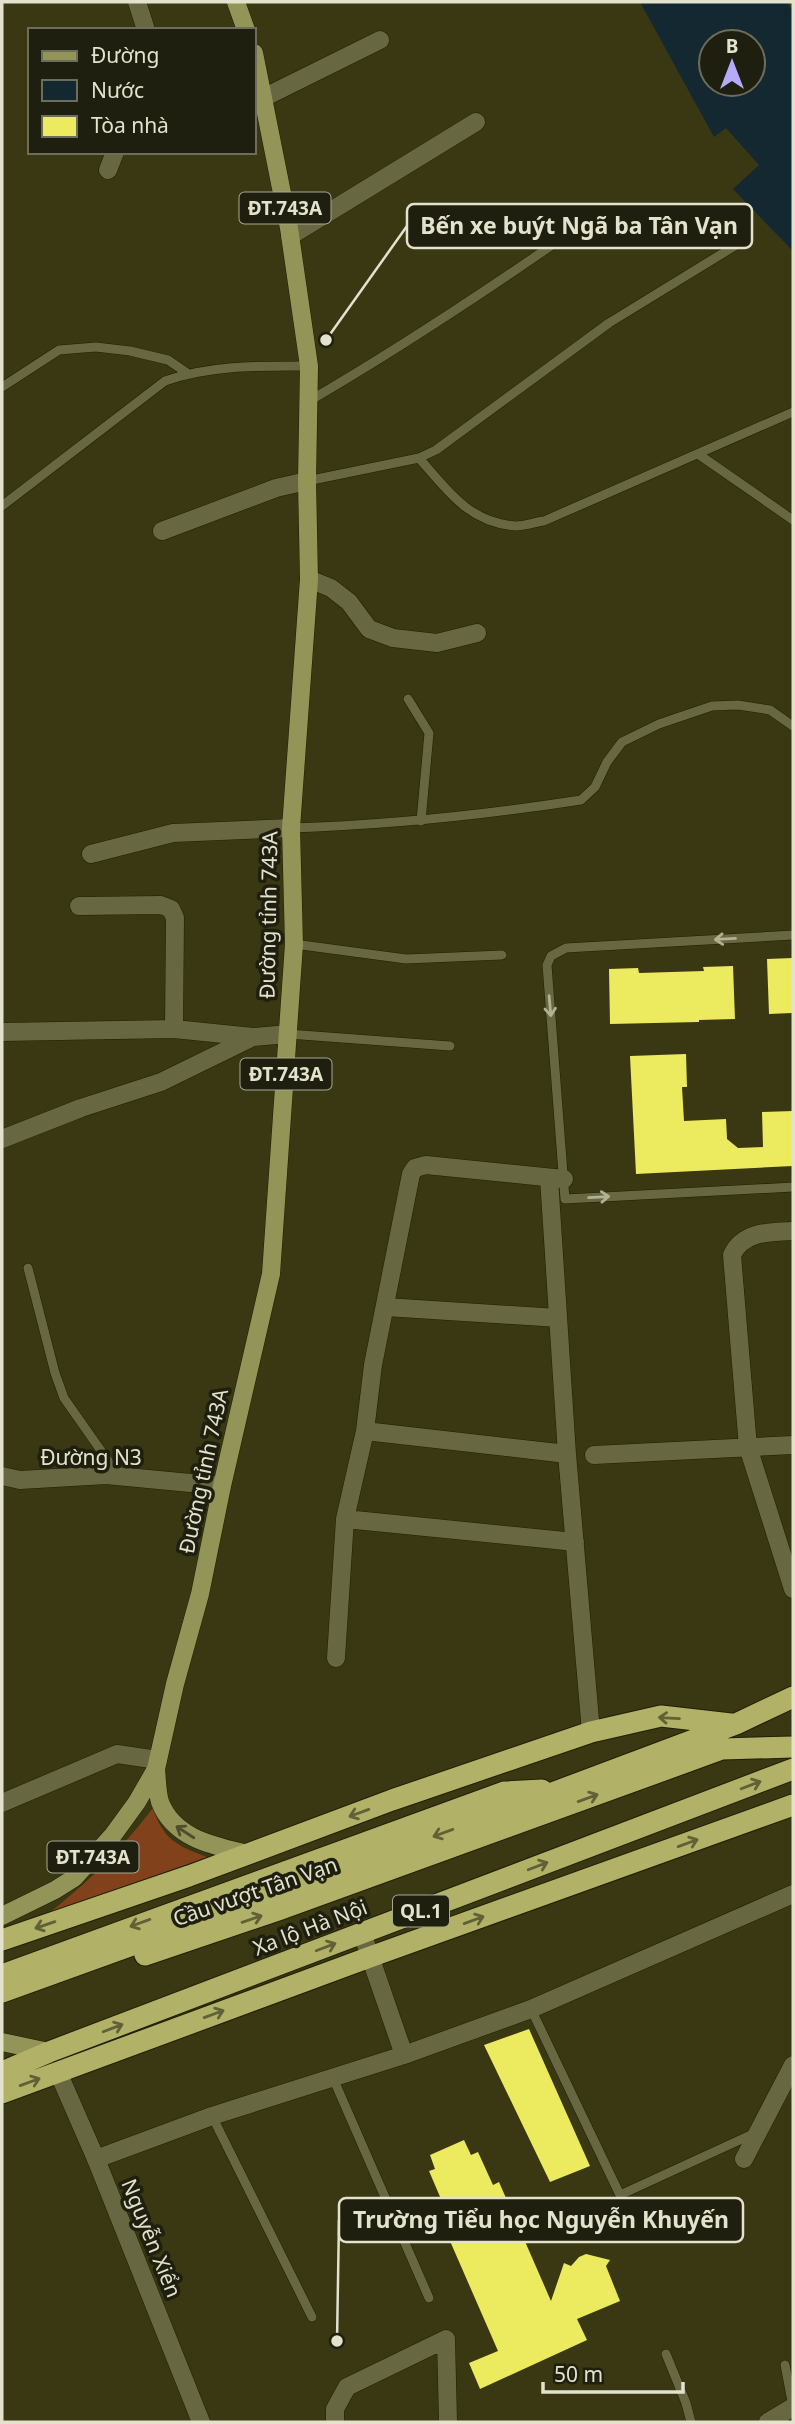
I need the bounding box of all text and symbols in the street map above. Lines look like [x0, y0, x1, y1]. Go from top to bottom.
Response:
legend [28, 28, 256, 154]
north arrow [697, 28, 767, 98]
text: B [726, 33, 738, 59]
text: Đường [91, 41, 159, 69]
text: Nước [91, 76, 144, 104]
text: Tòa nhà [91, 111, 169, 139]
road number: ĐT.743A [240, 192, 330, 224]
callout: Bến xe buýt Ngã ba Tân Vạn [407, 204, 752, 248]
text: Bến xe buýt Ngã ba Tân Vạn [420, 209, 738, 241]
street label: Đường tỉnh 743A [253, 830, 283, 999]
one-way arrow [714, 933, 737, 946]
one-way arrow [544, 994, 557, 1017]
road number: ĐT.743A [240, 1058, 332, 1090]
one-way arrow [587, 1191, 610, 1204]
street label: Đường tỉnh 743A [172, 1386, 234, 1556]
street label: Đường N3 [40, 1443, 142, 1471]
one-way arrow [657, 1711, 680, 1724]
one-way arrow [739, 1778, 761, 1791]
one-way arrow [576, 1790, 598, 1803]
one-way arrow [348, 1808, 370, 1820]
one-way arrow [176, 1824, 195, 1839]
one-way arrow [433, 1828, 455, 1840]
one-way arrow [677, 1836, 699, 1849]
road number: ĐT.743A [48, 1842, 138, 1872]
street label: Cầu vượt Tân Vạn [169, 1850, 341, 1932]
one-way arrow [527, 1859, 549, 1871]
street label: Xa lộ Hà Nội [249, 1892, 371, 1962]
road number: QL.1 [393, 1896, 449, 1926]
one-way arrow [240, 1912, 262, 1924]
one-way arrow [462, 1913, 484, 1925]
one-way arrow [130, 1918, 152, 1931]
one-way arrow [35, 1920, 57, 1932]
one-way arrow [314, 1940, 336, 1952]
one-way arrow [203, 2007, 225, 2020]
one-way arrow [102, 2021, 123, 2033]
one-way arrow [18, 2075, 40, 2087]
street label: Nguyễn Xiển [116, 2175, 188, 2301]
callout: Trường Tiểu học Nguyễn Khuyến [339, 2198, 743, 2242]
text: Trường Tiểu học Nguyễn Khuyến [353, 2203, 729, 2235]
scale bar [543, 2350, 683, 2394]
text: 50 m [554, 2360, 603, 2388]

